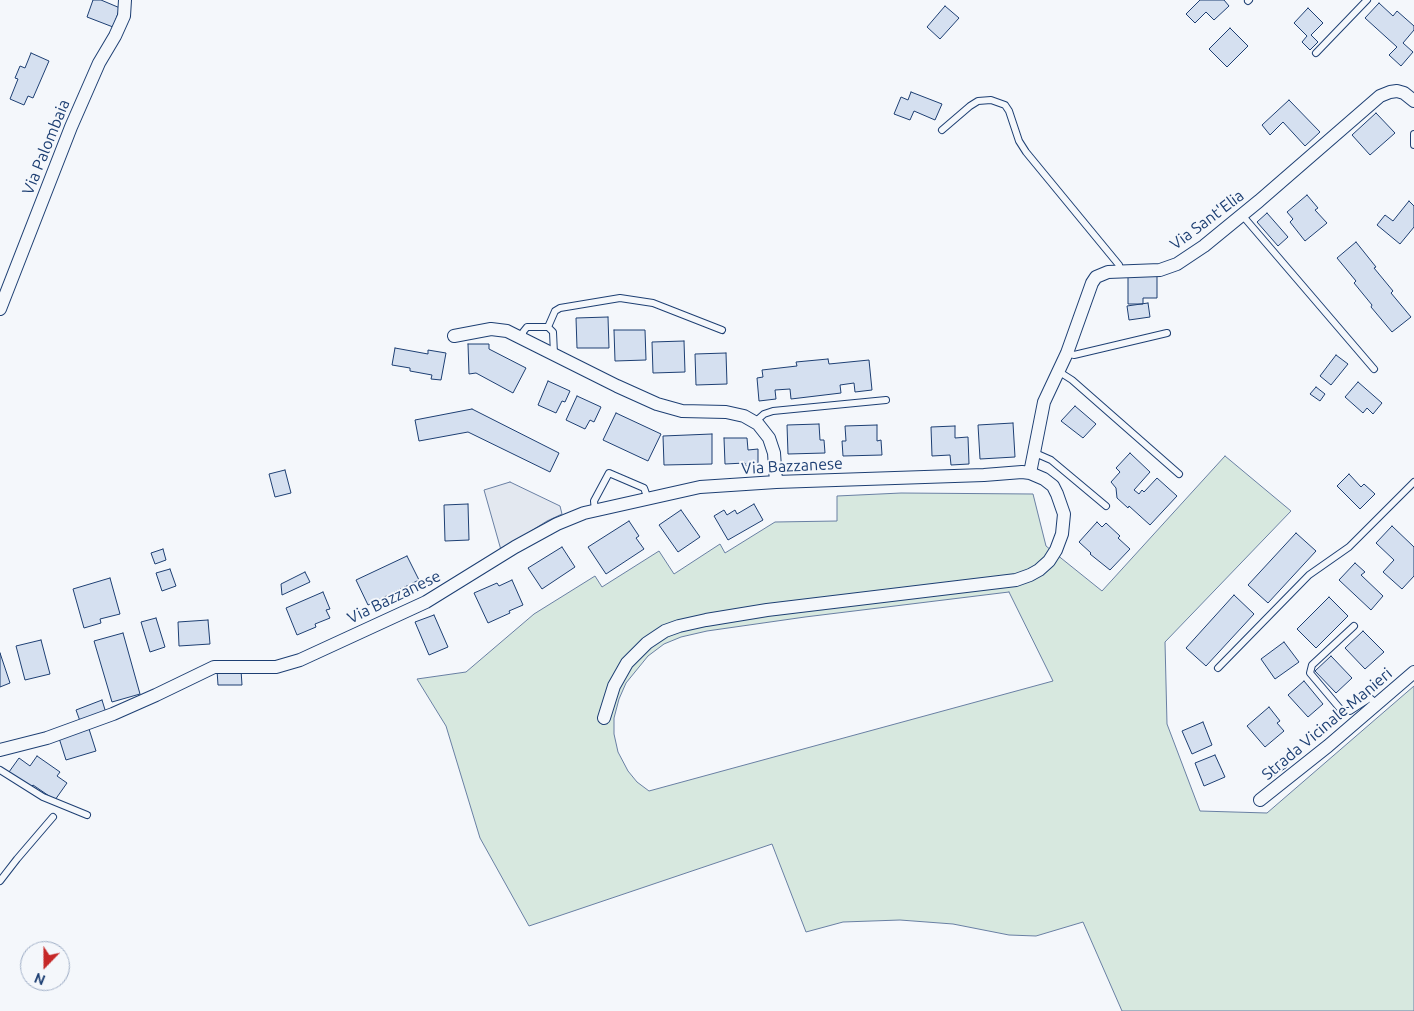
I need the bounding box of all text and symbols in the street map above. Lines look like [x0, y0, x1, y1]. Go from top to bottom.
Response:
street label: Via Palombaia [18, 97, 74, 197]
street label: Via Sant'Elia [1166, 186, 1248, 254]
street label: Via Bazzanese [741, 454, 843, 478]
street label: Via Bazzanese [344, 566, 444, 628]
street label: Strada Vicinale Manieri [1258, 664, 1396, 784]
north arrow [20, 941, 70, 991]
text: N [32, 970, 48, 988]

